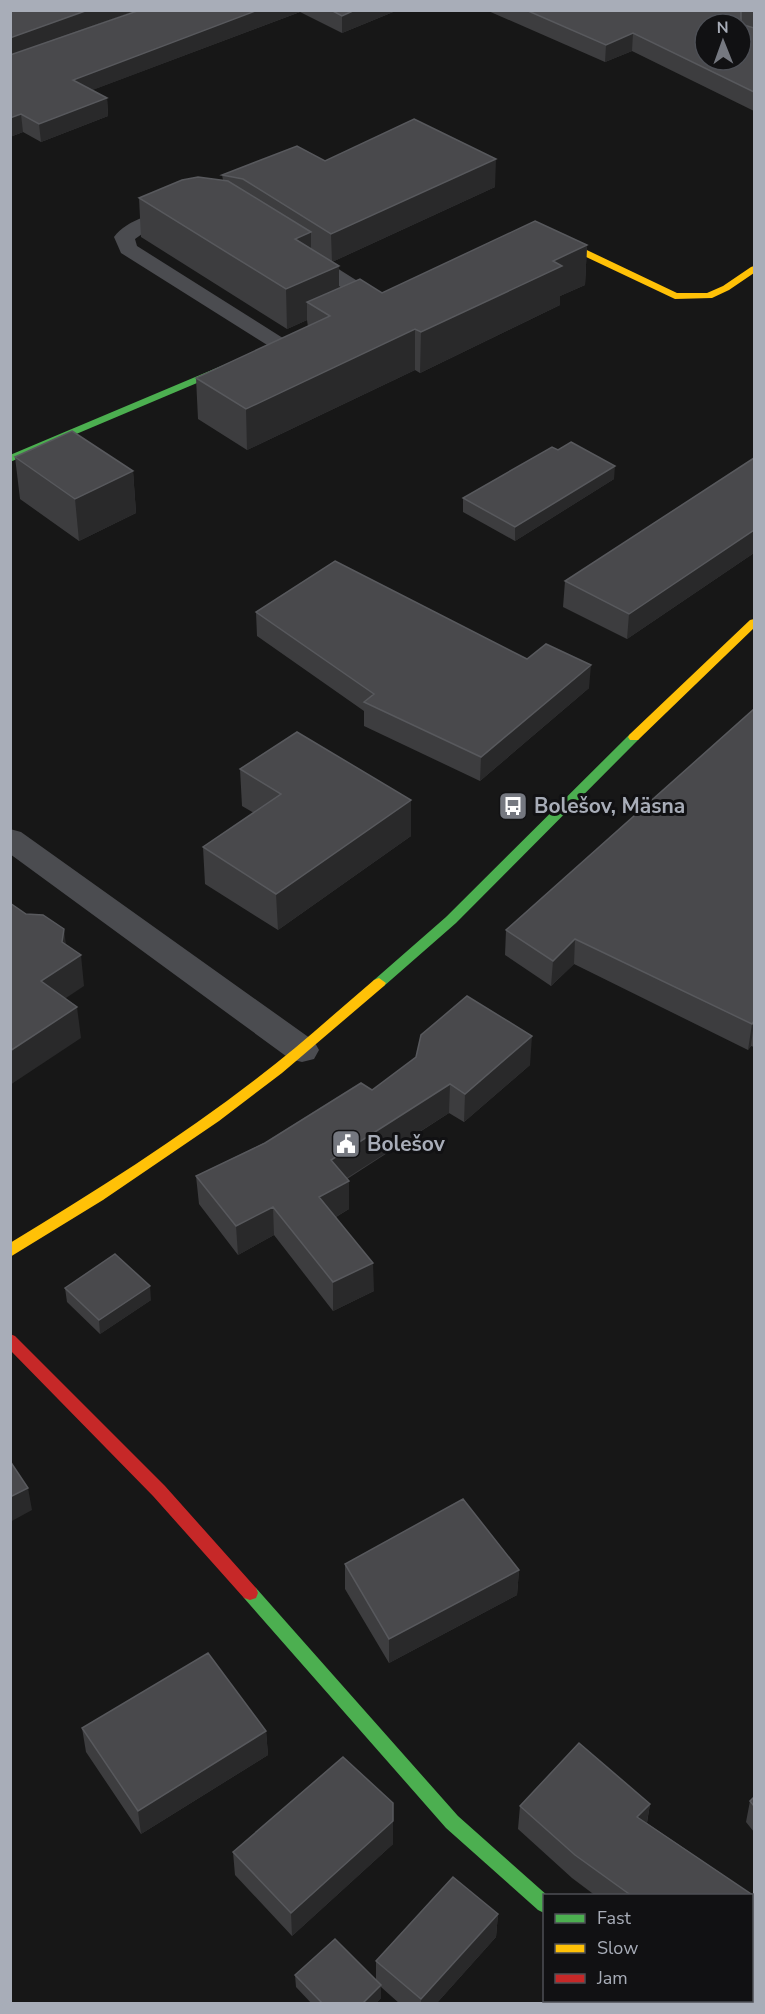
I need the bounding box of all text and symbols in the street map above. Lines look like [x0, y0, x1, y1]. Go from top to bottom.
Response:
north arrow [693, 12, 753, 72]
text: N [717, 17, 729, 39]
bus stop icon: Bolešov, Mäsna [497, 790, 529, 822]
place label: Bolešov, Mäsna [534, 792, 685, 820]
public building icon: Bolešov [330, 1128, 362, 1160]
place label: Bolešov [367, 1130, 446, 1158]
legend [543, 1894, 753, 2002]
text: Fast [597, 1906, 632, 1930]
text: Slow [597, 1936, 638, 1960]
text: Jam [596, 1966, 628, 1990]

